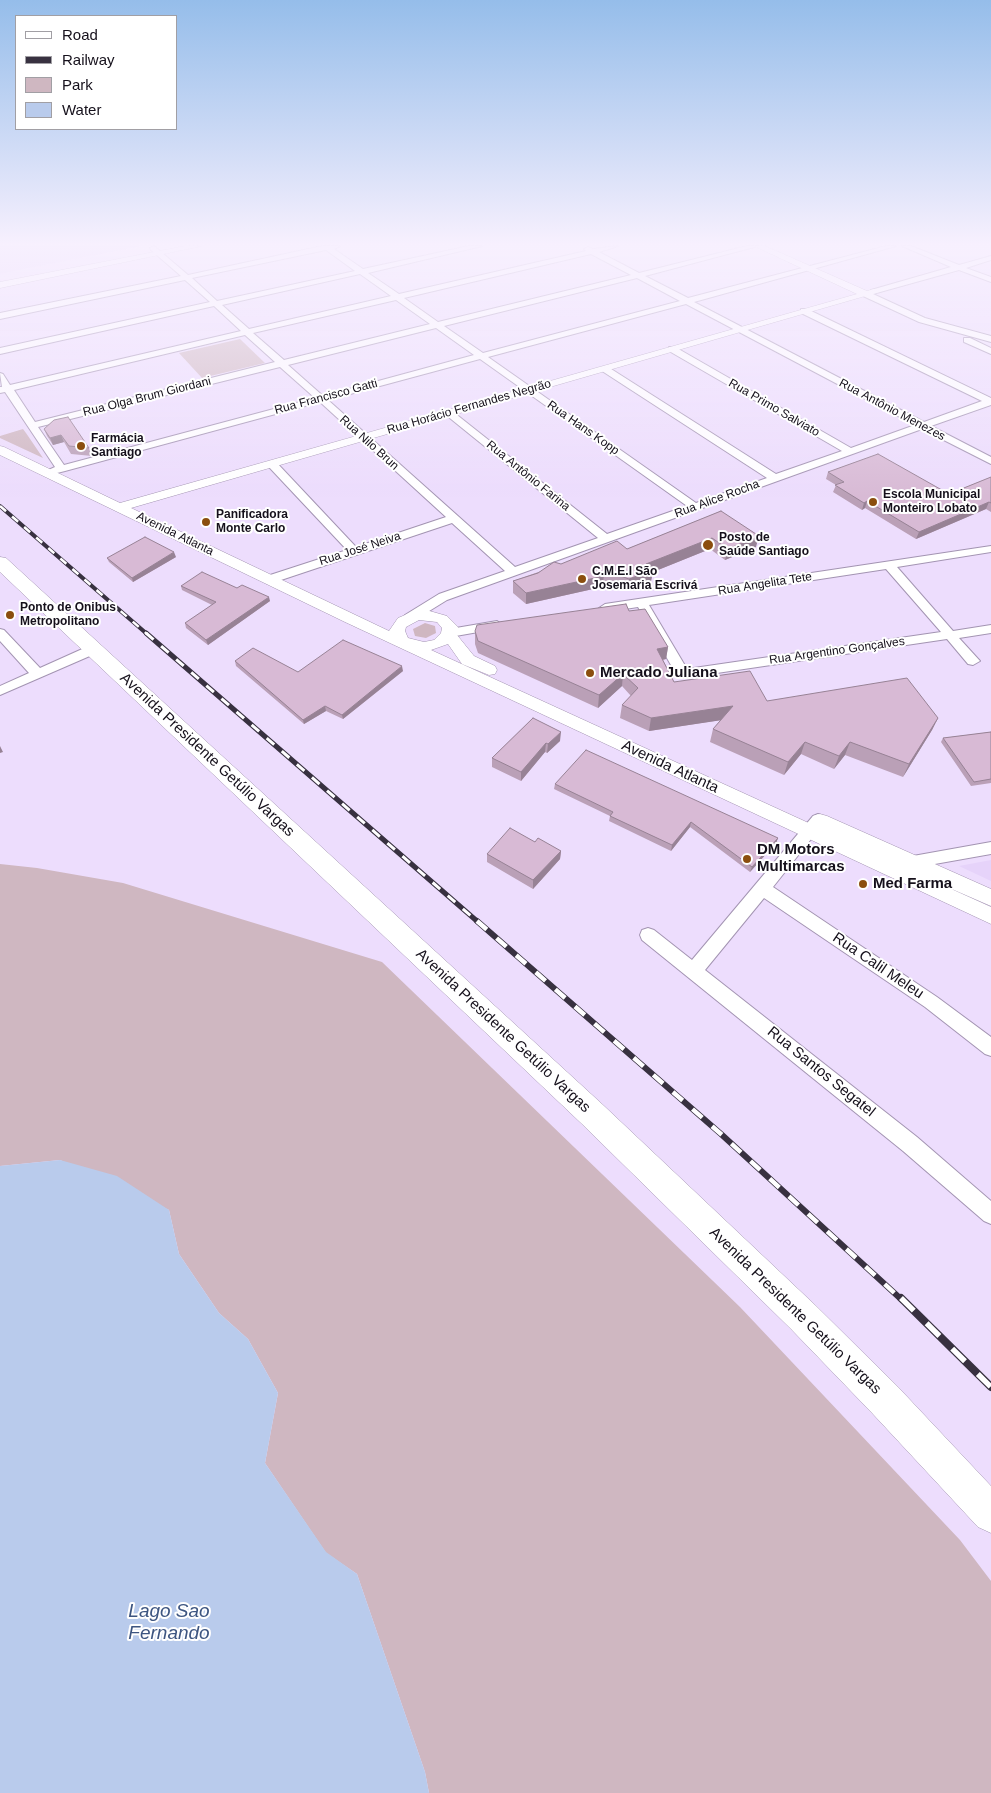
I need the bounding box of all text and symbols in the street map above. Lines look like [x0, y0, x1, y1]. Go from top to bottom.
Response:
legend [15, 15, 178, 130]
text: Road [62, 26, 98, 43]
text: Railway [62, 51, 115, 68]
text: Park [62, 76, 93, 93]
text: Water [62, 101, 101, 118]
street label: Rua Olga Brum Giordani [82, 374, 212, 420]
street label: Rua Francisco Gatti [273, 376, 379, 418]
street label: Rua Primo Salviato [726, 376, 822, 440]
street label: Rua Antônio Menezes [836, 376, 948, 444]
street label: Rua Horácio Fernandes Negrão [385, 377, 553, 437]
street label: Rua Hans Kopp [544, 398, 622, 458]
street label: Rua Nilo Brun [336, 413, 402, 473]
place label: Farmácia Santiago [91, 432, 144, 460]
street label: Rua Antônio Farina [483, 438, 573, 514]
marker: Farmácia Santiago [75, 440, 87, 452]
street label: Rua Alice Rocha [673, 477, 761, 521]
place label: Escola Municipal Monteiro Lobato [883, 488, 980, 516]
marker: Escola Municipal Monteiro Lobato [867, 496, 879, 508]
place label: Panificadora Monte Carlo [216, 508, 288, 536]
street label: Avenida Atlanta [134, 509, 216, 559]
marker: Panificadora Monte Carlo [200, 516, 212, 528]
street label: Rua José Neiva [317, 529, 403, 569]
place label: Posto de Saúde Santiago [719, 531, 809, 559]
marker: Posto de Saúde Santiago [701, 538, 715, 552]
place label: C.M.E.I São Josemaria Escrivá [592, 565, 697, 593]
street label: Rua Angelita Tete [717, 569, 813, 599]
marker: C.M.E.I São Josemaria Escrivá [576, 573, 588, 585]
place label: Ponto de Onibus Metropolitano [20, 601, 116, 629]
marker: Ponto de Onibus Metropolitano [4, 609, 16, 621]
street label: Rua Argentino Gonçalves [768, 634, 906, 668]
place label: Mercado Juliana [600, 664, 718, 682]
marker: Mercado Juliana [584, 667, 596, 679]
street label: Avenida Presidente Getúlio Vargas [116, 669, 298, 841]
street label: Avenida Atlanta [619, 737, 721, 797]
place label: DM Motors Multimarcas [757, 841, 845, 876]
marker: DM Motors Multimarcas [741, 853, 753, 865]
place label: Med Farma [873, 875, 952, 893]
marker: Med Farma [857, 878, 869, 890]
street label: Rua Calil Meleu [829, 929, 927, 1003]
street label: Avenida Presidente Getúlio Vargas [412, 945, 594, 1117]
street label: Rua Santos Segatel [763, 1023, 879, 1121]
street label: Avenida Presidente Getúlio Vargas [705, 1224, 885, 1398]
water label: Lago Sao Fernando [128, 1601, 210, 1645]

